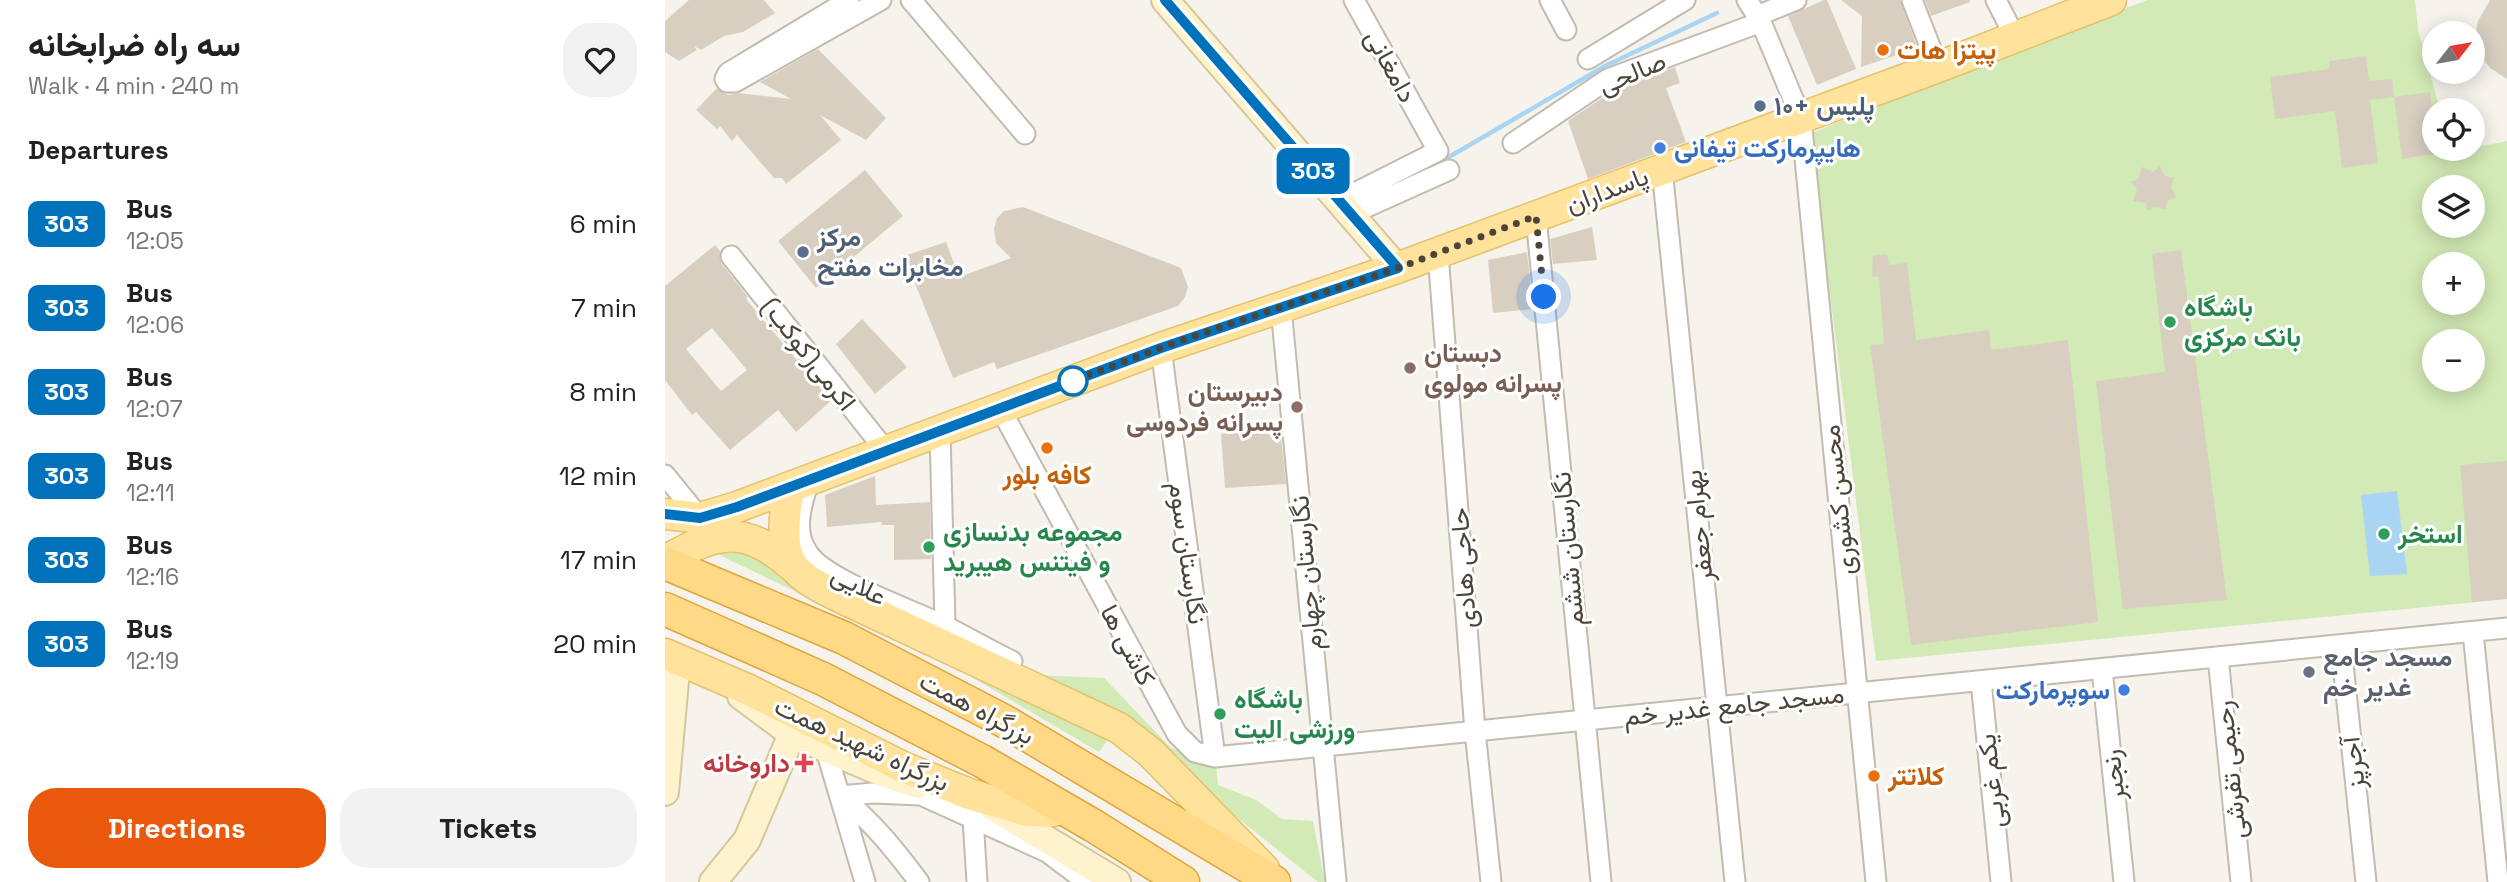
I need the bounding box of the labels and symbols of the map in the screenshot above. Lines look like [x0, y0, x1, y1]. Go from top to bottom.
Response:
north arrow [2422, 21, 2485, 84]
street label: دامغانی [1357, 24, 1425, 108]
place label: پیتزا هات [1897, 33, 1996, 68]
marker: پیتزا هات [1875, 42, 1891, 58]
street label: صالحی [1593, 44, 1671, 102]
place label: پلیس +۱۰ [1774, 89, 1875, 124]
marker: پلیس +۱۰ [1752, 98, 1768, 114]
place label: هایپرمارکت تیفانی [1674, 131, 1861, 166]
marker: هایپرمارکت تیفانی [1652, 140, 1668, 156]
line badge: 303 [1273, 148, 1353, 194]
street label: پاسداران [1561, 159, 1654, 222]
place label: مرکز مخابرات مفتح [816, 220, 964, 285]
marker: مرکز مخابرات مفتح [795, 244, 811, 260]
your location [1526, 279, 1561, 314]
street label: اکرمی(کوکب) [754, 290, 864, 418]
place label: باشگاه بانک مرکزی [2184, 290, 2301, 354]
marker: باشگاه بانک مرکزی [2162, 314, 2178, 330]
place label: دبستان پسرانه مولوی [1424, 336, 1562, 401]
marker: دبستان پسرانه مولوی [1402, 360, 1418, 376]
unlabelled marker [1058, 366, 1088, 396]
place label: دبیرستان پسرانه فردوسی [1126, 375, 1283, 440]
marker: دبیرستان پسرانه فردوسی [1289, 399, 1305, 415]
street label: محسن کشوری [1813, 423, 1863, 577]
marker: کافه بلور [1039, 440, 1055, 456]
place label: کافه بلور [1002, 458, 1092, 492]
street label: بهرام جعفر [1675, 468, 1721, 585]
street label: نگارستان ششم [1544, 470, 1592, 628]
street label: نگارستان سوم [1161, 480, 1215, 626]
street label: نگارستان چهارم [1282, 494, 1331, 652]
street label: حاجی هادی [1442, 507, 1484, 629]
place label: مجموعه بدنسازی و فیتنس هیبرید [943, 515, 1123, 579]
place label: استخر [2397, 517, 2463, 551]
marker: استخر [2376, 526, 2392, 542]
marker: مجموعه بدنسازی و فیتنس هیبرید [921, 539, 937, 555]
street label: علایی [826, 557, 892, 613]
street label: کاشی ها [1093, 598, 1163, 692]
place label: مسجد جامع غدیر خم [2323, 640, 2452, 704]
street label: بزرگراه همت [914, 664, 1040, 752]
marker: مسجد جامع غدیر خم [2301, 664, 2317, 680]
place label: سوپرمارکت [1996, 673, 2110, 708]
street label: مسجد جامع غدیر خم [1622, 677, 1846, 734]
place label: باشگاه ورزشی الیت [1234, 682, 1355, 746]
marker: سوپرمارکت [2116, 682, 2132, 698]
street label: بزرگراه شهید همت [769, 689, 955, 799]
street label: رحیمی تفرشی [2206, 699, 2254, 841]
marker: باشگاه ورزشی الیت [1212, 706, 1228, 722]
street label: یکم غربی [1969, 732, 2013, 830]
street label: آجرپز [2333, 733, 2374, 792]
place label: داروخانه [703, 746, 790, 780]
street label: رنجبر [2093, 748, 2133, 803]
marker: داروخانه [796, 755, 812, 771]
place label: کلاتتر [1887, 759, 1944, 793]
marker: کلاتتر [1866, 768, 1882, 784]

